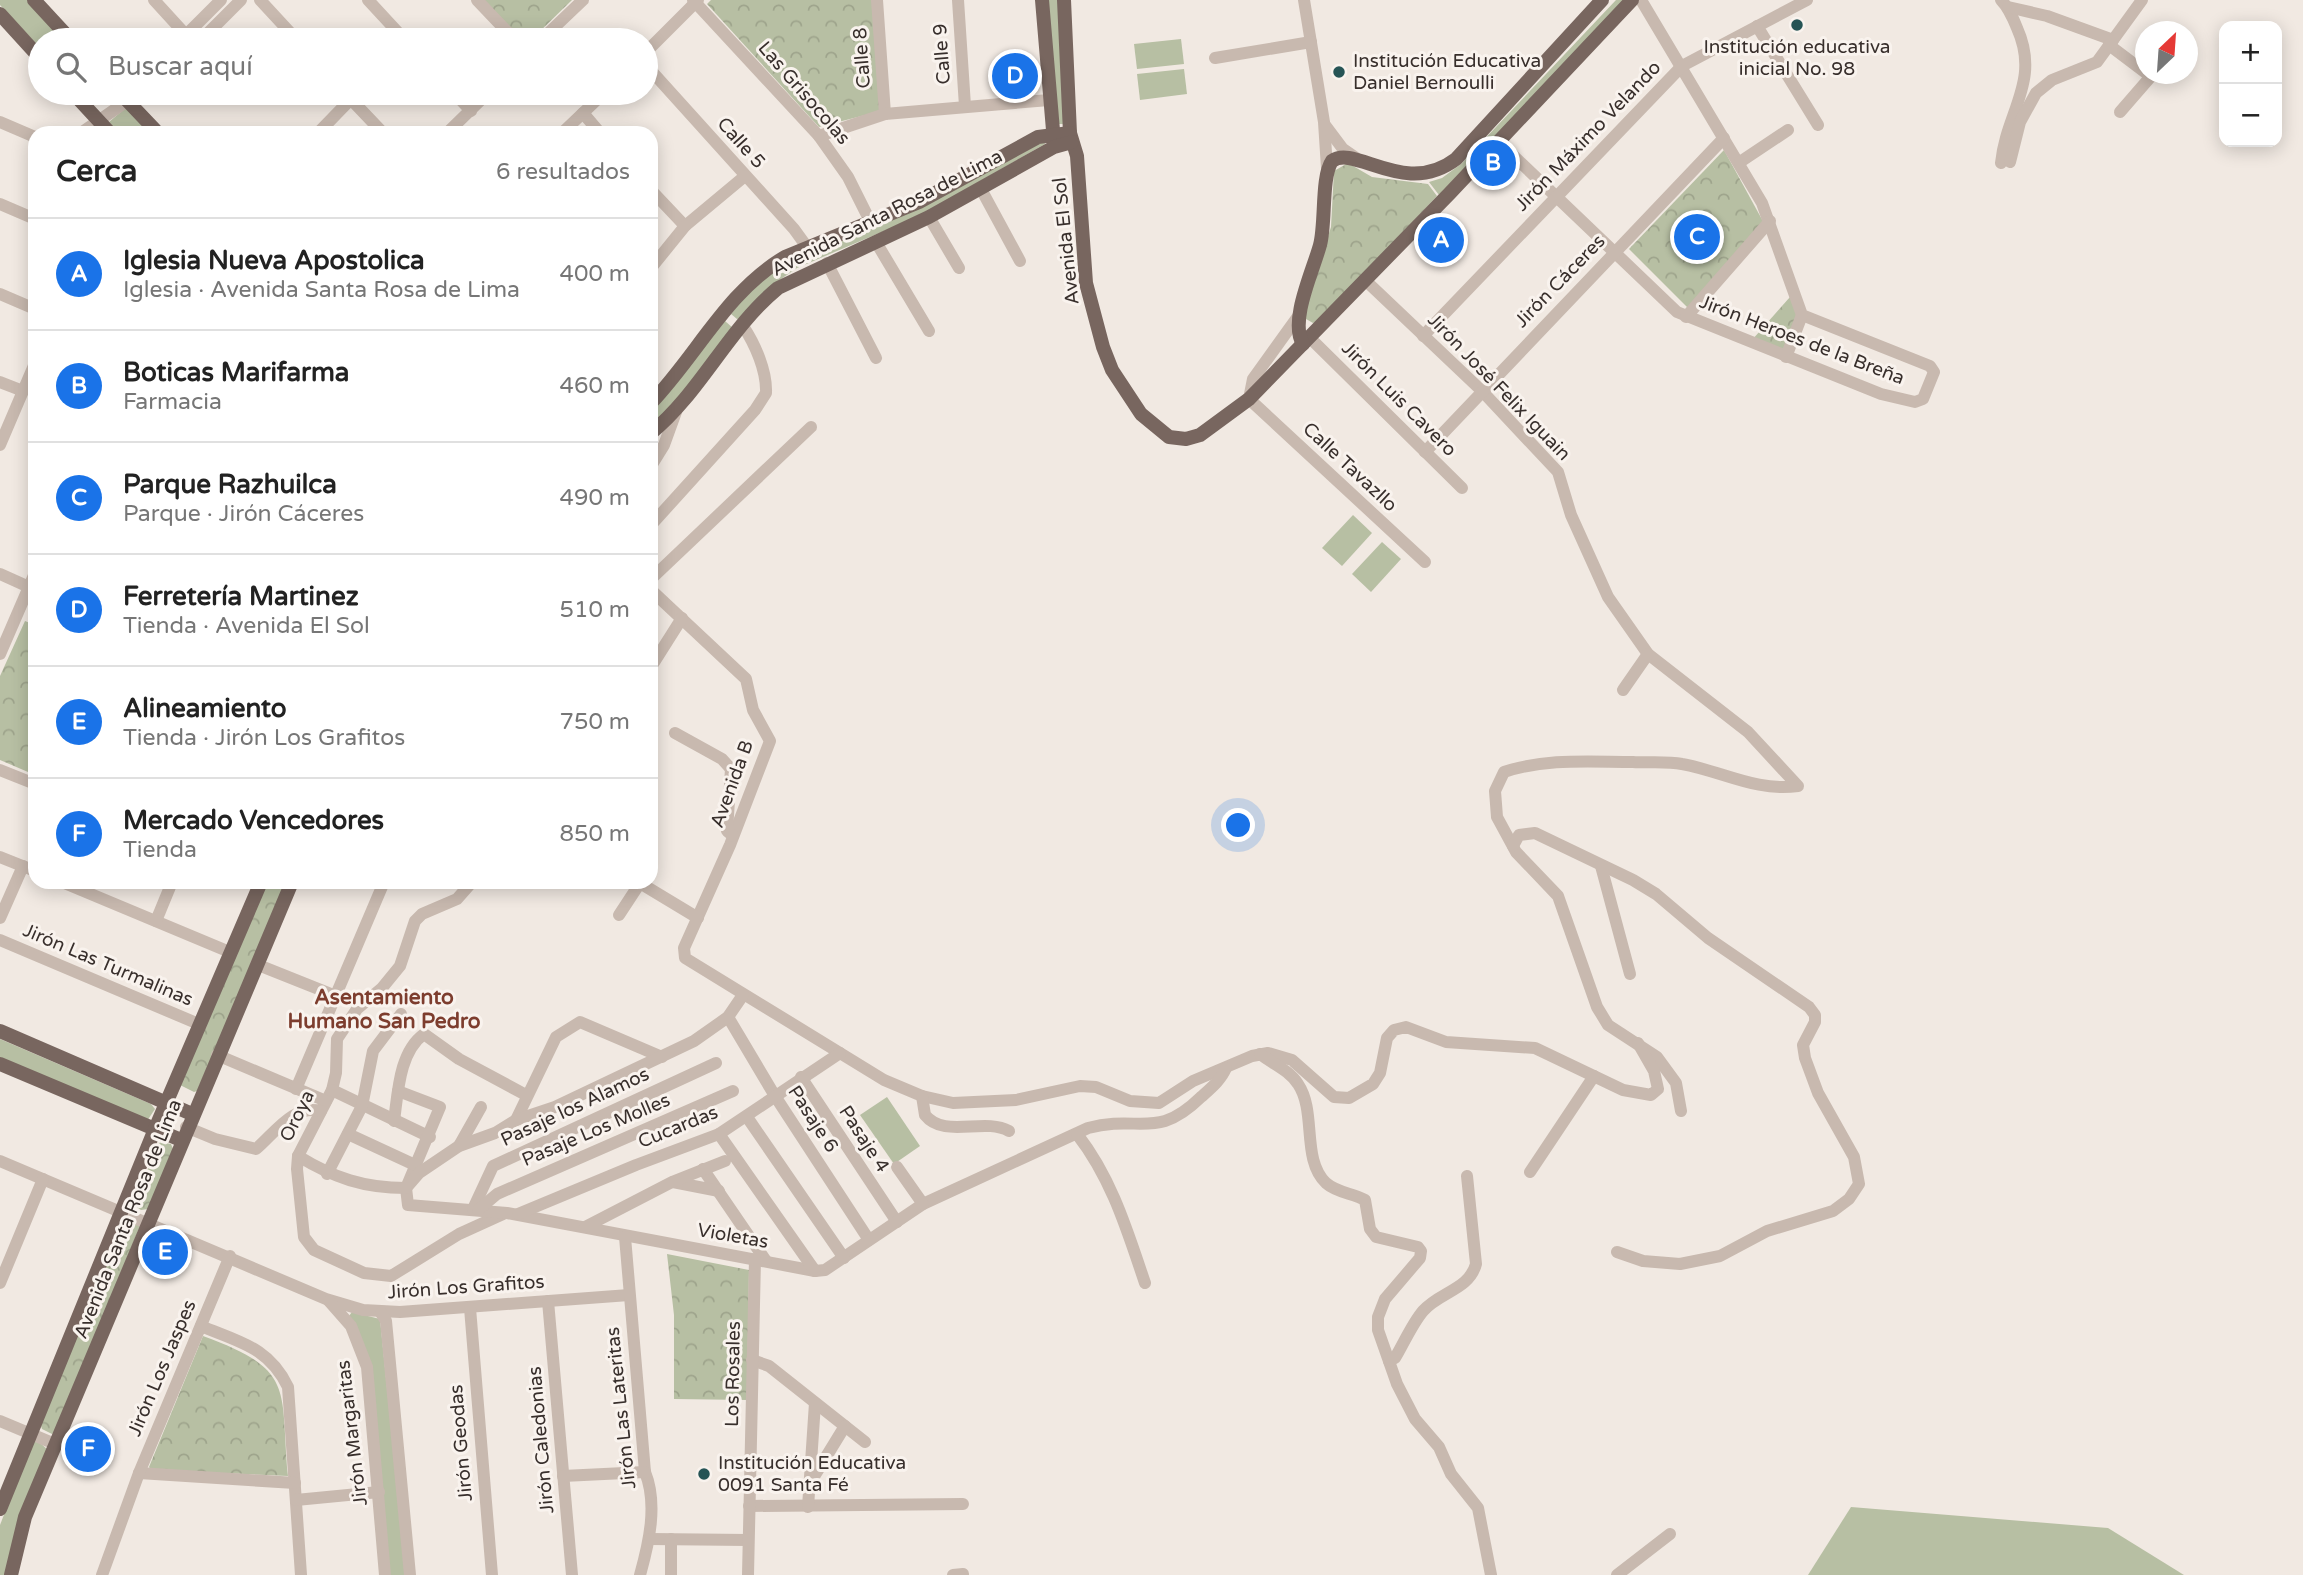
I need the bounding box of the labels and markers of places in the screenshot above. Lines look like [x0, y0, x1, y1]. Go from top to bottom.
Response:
marker: Institución educativa inicial No. 98 [1789, 17, 1805, 33]
place label: Institución educativa inicial No. 98 [1703, 36, 1891, 80]
pin: D [992, 50, 1038, 102]
place label: Institución Educativa Daniel Bernoulli [1353, 50, 1541, 94]
marker: Institución Educativa Daniel Bernoulli [1331, 64, 1347, 80]
pin: B [1470, 137, 1516, 189]
pin: C [1674, 211, 1720, 263]
pin: A [1418, 214, 1464, 266]
pin: E [142, 1226, 188, 1278]
pin: F [65, 1423, 111, 1475]
place label: Institución Educativa 0091 Santa Fé [718, 1452, 906, 1496]
marker: Institución Educativa 0091 Santa Fé [696, 1466, 712, 1482]

